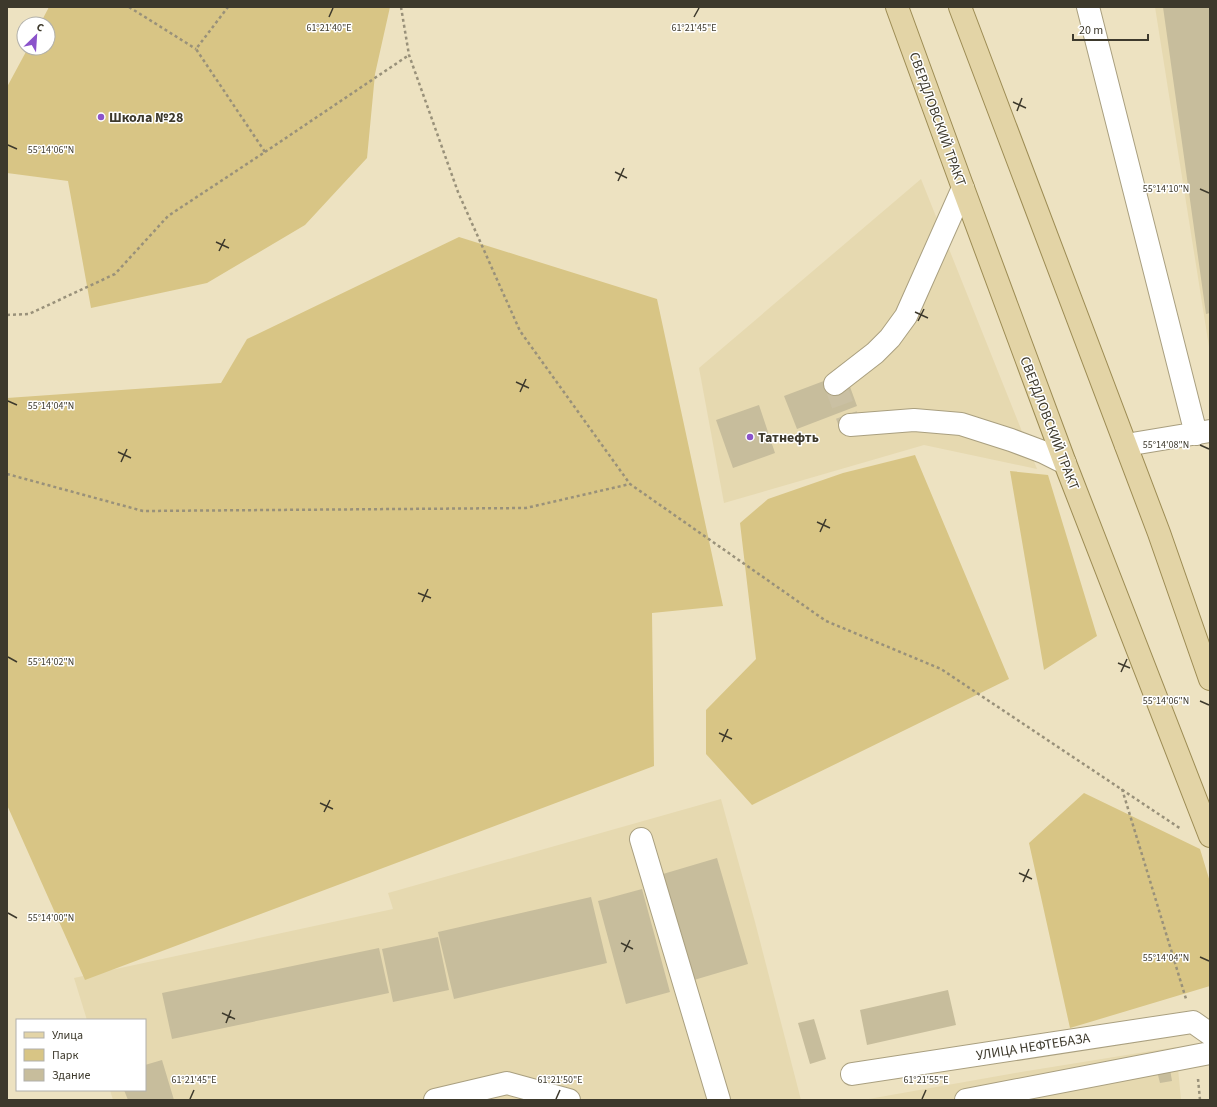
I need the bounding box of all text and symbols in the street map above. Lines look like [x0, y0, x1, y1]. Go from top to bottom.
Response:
north arrow [16, 16, 56, 56]
scale bar [1073, 16, 1148, 42]
text: С [34, 19, 47, 36]
text: 61°21'40"E [306, 21, 352, 35]
text: 61°21'45"E [671, 21, 717, 35]
text: 20 m [1079, 22, 1103, 39]
street label: СВЕРДЛОВСКИЙ ТРАКТ [904, 50, 971, 190]
place label: Школа №28 [109, 108, 183, 128]
marker: Школа №28 [96, 112, 106, 122]
text: 55°14'06"N [28, 143, 74, 157]
text: 55°14'10"N [1143, 182, 1189, 196]
street label: СВЕРДЛОВСКИЙ ТРАКТ [1014, 354, 1084, 493]
text: 55°14'04"N [28, 399, 74, 413]
place label: Татнефть [758, 428, 819, 448]
marker: Татнефть [745, 432, 755, 442]
text: 55°14'08"N [1143, 438, 1189, 452]
text: 55°14'02"N [28, 655, 74, 669]
text: 55°14'06"N [1143, 694, 1189, 708]
text: 55°14'00"N [28, 911, 74, 925]
text: 55°14'04"N [1143, 951, 1189, 965]
legend [16, 1019, 146, 1091]
text: Улица [52, 1027, 83, 1044]
street label: УЛИЦА НЕФТЕБАЗА [975, 1028, 1092, 1066]
text: Парк [52, 1047, 78, 1064]
text: Здание [52, 1067, 91, 1084]
text: 61°21'45"E [171, 1073, 217, 1087]
text: 61°21'50"E [537, 1073, 583, 1087]
text: 61°21'55"E [903, 1073, 949, 1087]

